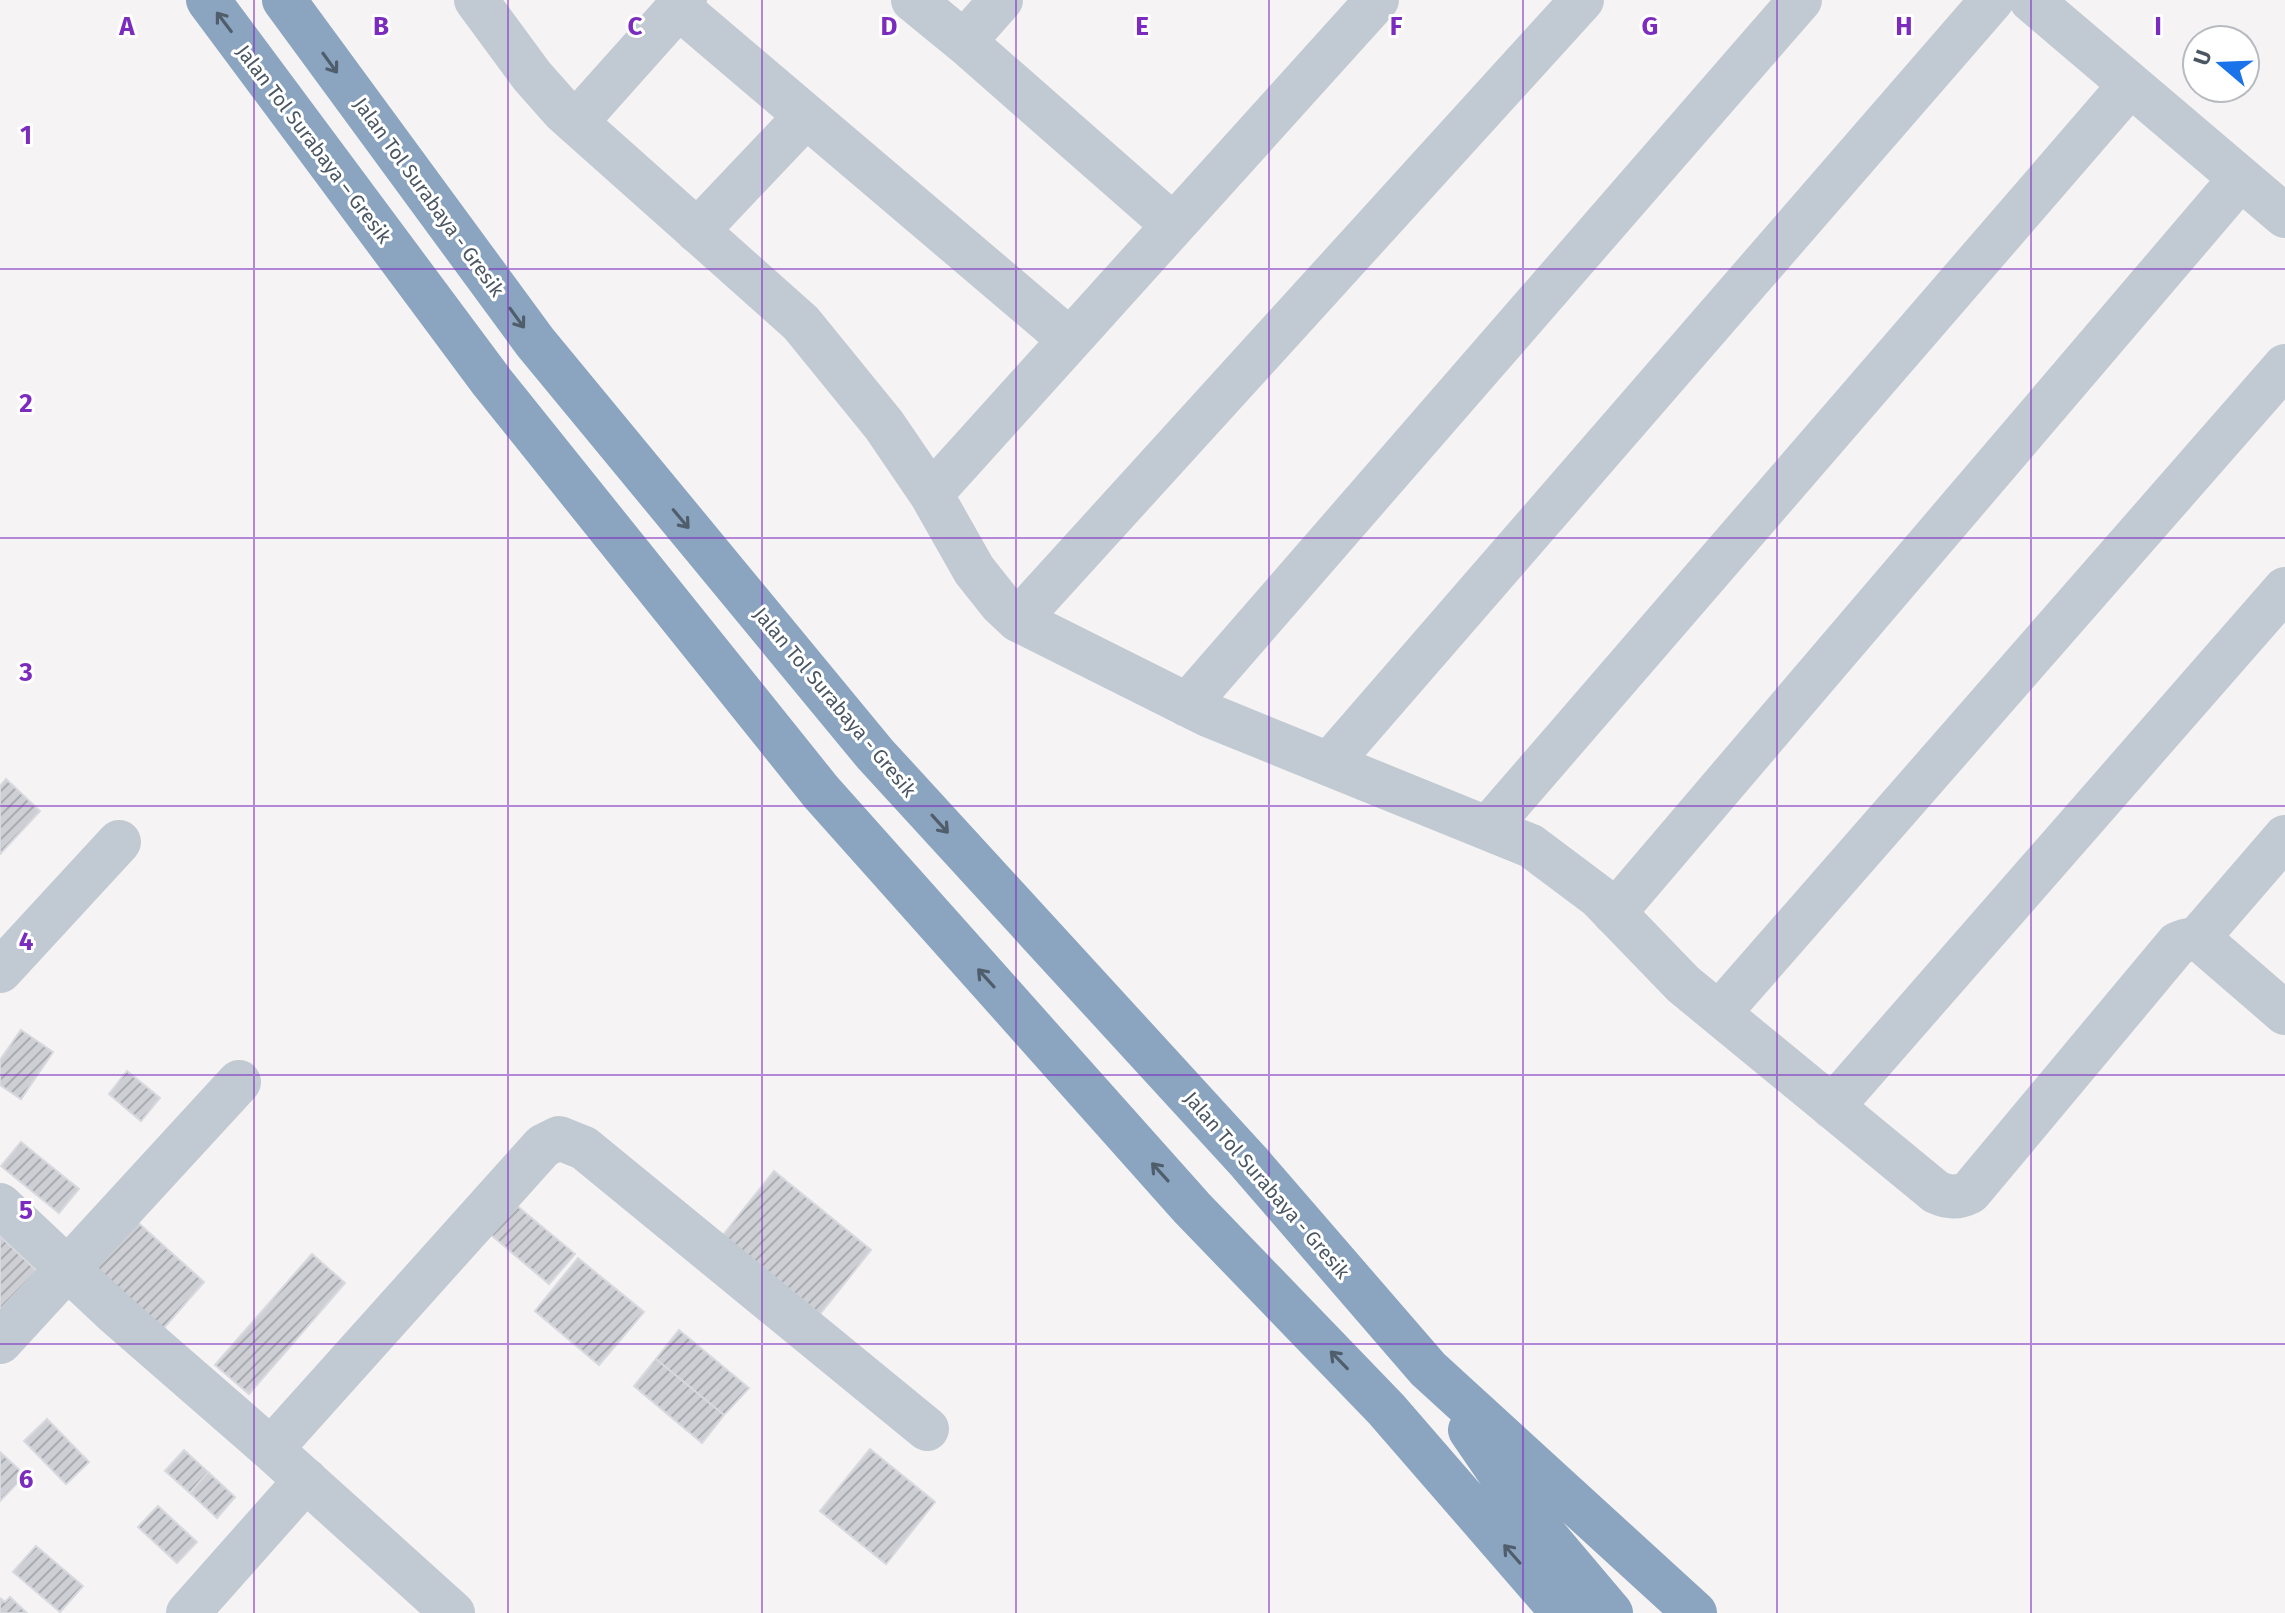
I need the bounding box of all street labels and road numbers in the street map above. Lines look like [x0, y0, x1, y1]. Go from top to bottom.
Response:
street label: Jalan Tol Surabaya – Gresik [231, 40, 397, 249]
street label: Jalan Tol Surabaya - Gresik [349, 93, 510, 302]
street label: Jalan Tol Surabaya - Gresik [749, 602, 922, 802]
street label: Jalan Tol Surabaya - Gresik [1179, 1087, 1355, 1284]

